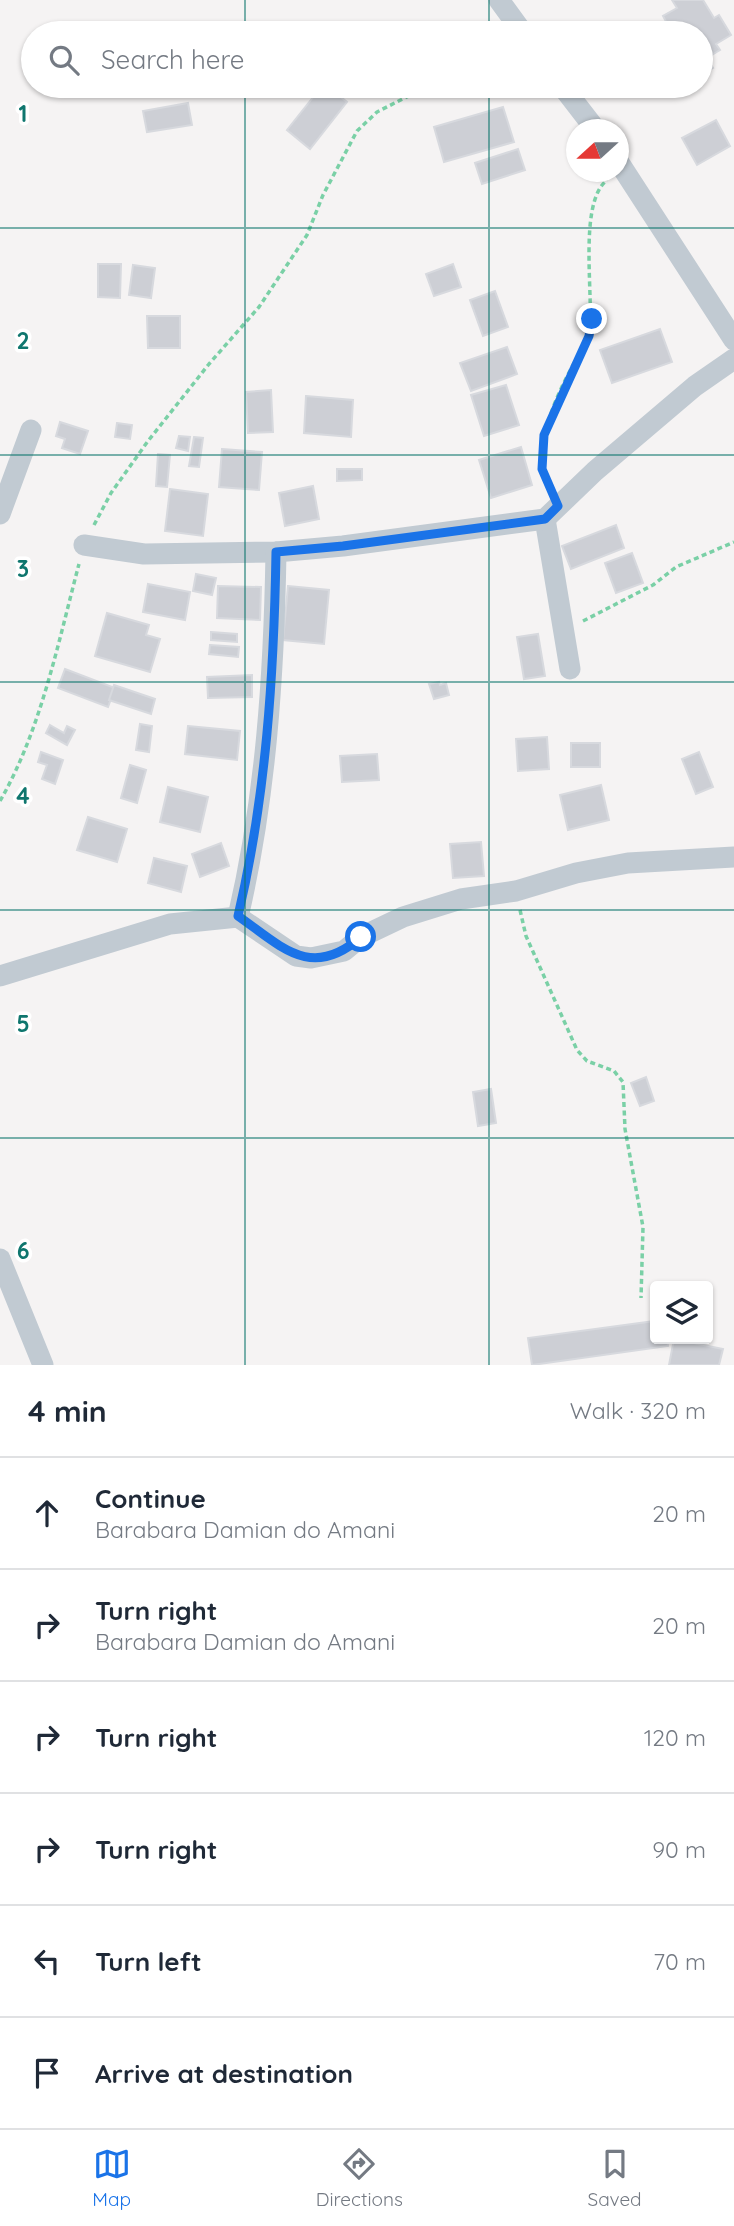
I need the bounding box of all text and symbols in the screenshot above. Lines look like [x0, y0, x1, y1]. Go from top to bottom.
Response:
search box [21, 21, 713, 98]
icon: search [45, 41, 83, 79]
text: Search here [101, 43, 245, 76]
text: 1 [19, 99, 27, 128]
north arrow [566, 119, 629, 182]
route end [576, 303, 607, 334]
text: 2 [16, 326, 30, 355]
text: 3 [17, 554, 29, 583]
text: 4 [16, 781, 30, 810]
route start [345, 921, 376, 952]
text: 5 [16, 1009, 30, 1038]
text: 6 [17, 1236, 29, 1265]
map controls [650, 1281, 713, 1344]
button: layers [650, 1281, 713, 1344]
text: 4 min [28, 1392, 107, 1430]
text: Walk · 320 m [570, 1396, 706, 1425]
text: Continue [95, 1482, 206, 1515]
icon: ahead [28, 1494, 66, 1532]
text: 20 m [652, 1499, 706, 1528]
text: Barabara Damian do Amani [95, 1515, 395, 1544]
text: Turn right [95, 1594, 217, 1627]
icon: right [28, 1606, 66, 1644]
text: 20 m [652, 1611, 706, 1640]
text: Barabara Damian do Amani [95, 1627, 395, 1656]
icon: right [28, 1718, 66, 1756]
text: Turn right [95, 1721, 217, 1754]
text: 120 m [644, 1723, 706, 1752]
icon: right [28, 1830, 66, 1868]
text: Turn right [95, 1833, 217, 1866]
text: 90 m [652, 1835, 706, 1864]
icon: left [28, 1942, 66, 1980]
text: Turn left [95, 1945, 202, 1978]
text: 70 m [653, 1947, 706, 1976]
icon: arrive [28, 2054, 66, 2092]
text: Arrive at destination [95, 2057, 353, 2090]
tab: Map [92, 2145, 131, 2211]
tab: Directions [316, 2145, 403, 2211]
tab: Saved [587, 2145, 642, 2211]

